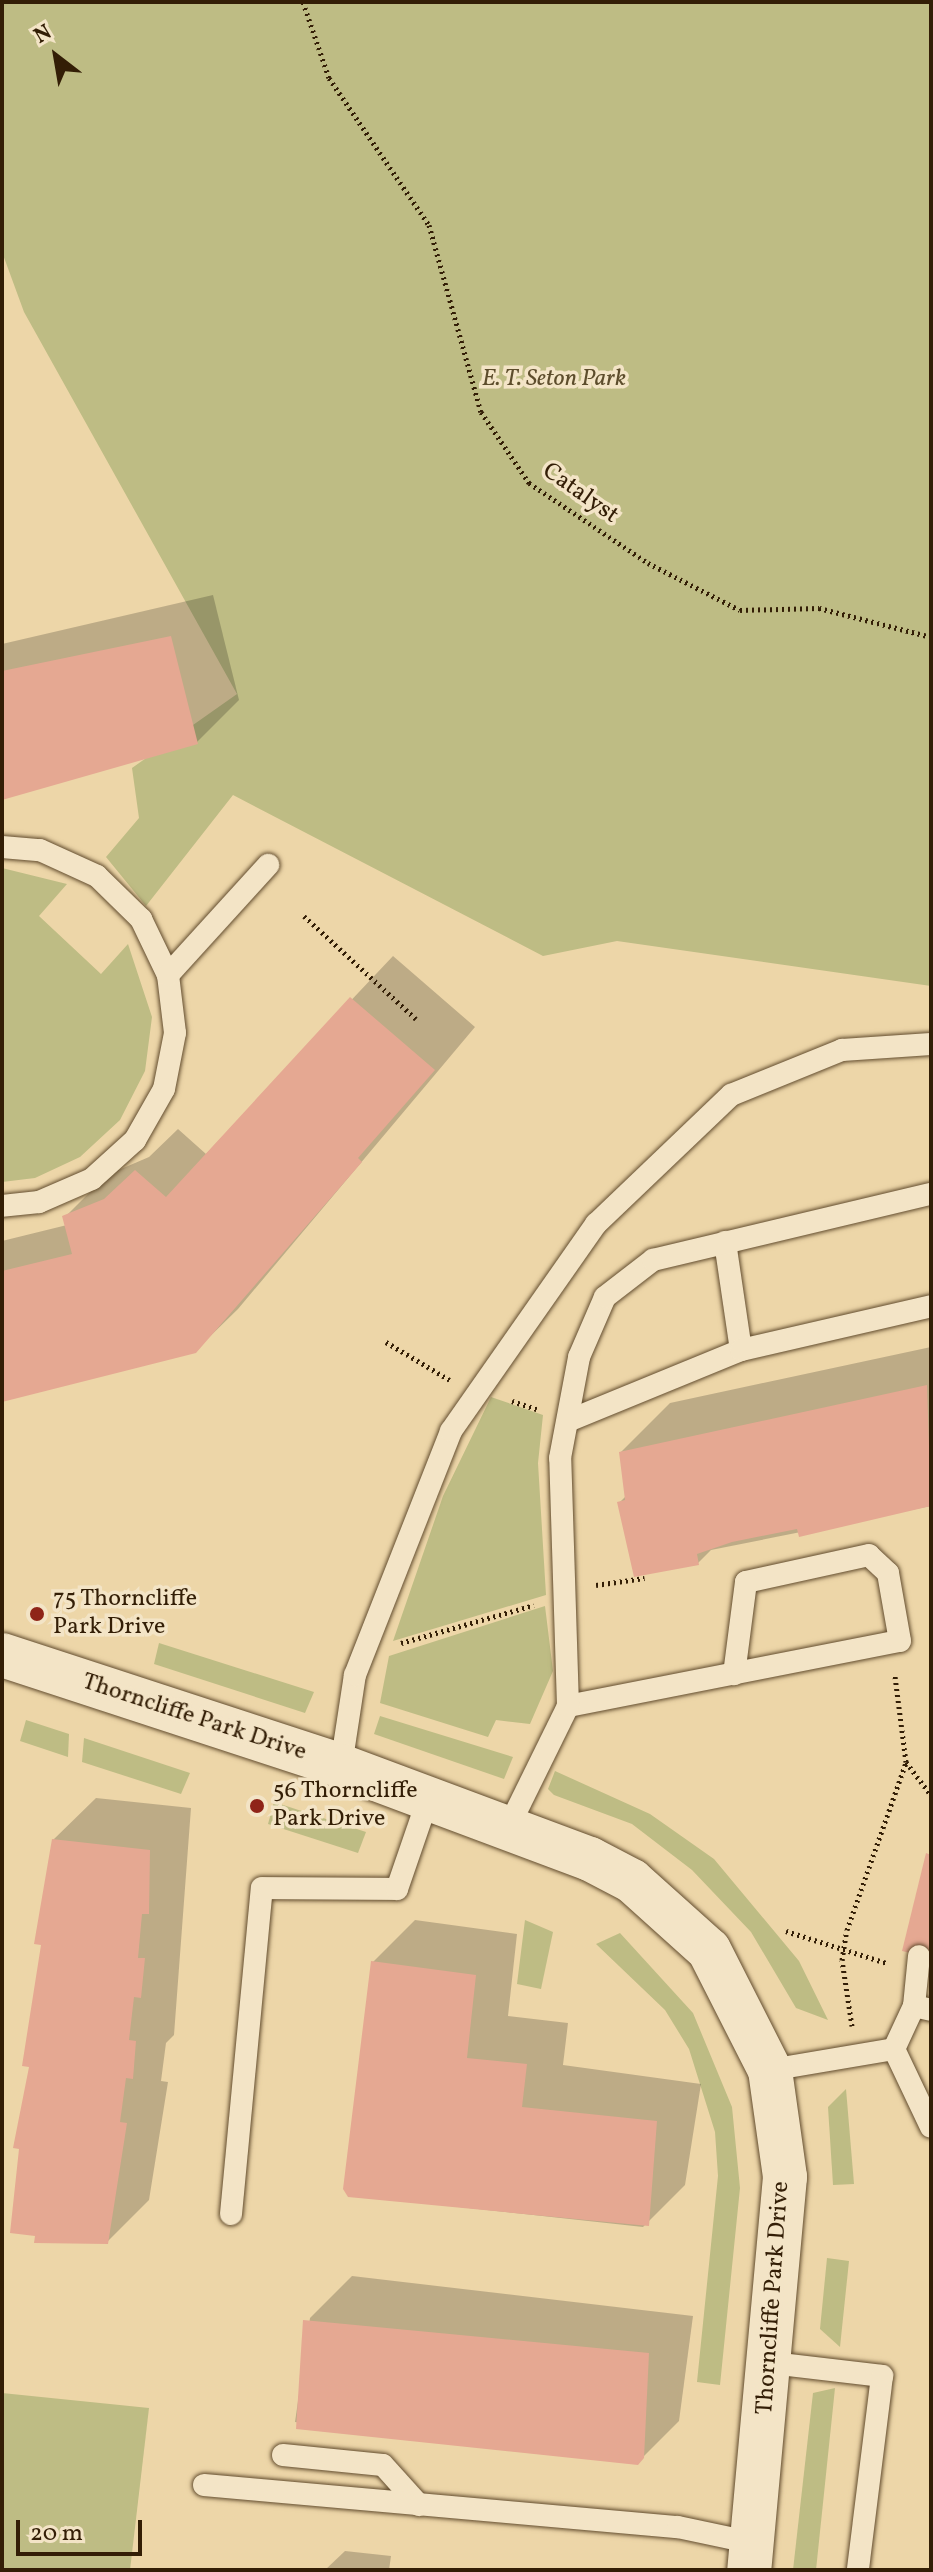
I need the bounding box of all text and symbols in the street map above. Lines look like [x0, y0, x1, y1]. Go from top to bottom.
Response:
north arrow [16, 16, 96, 96]
text: N [29, 18, 58, 52]
park label: E. T. Seton Park [482, 366, 626, 394]
street label: Catalyst [536, 457, 624, 531]
place label: 75 Thorncliffe Park Drive [53, 1586, 198, 1642]
marker: 75 Thorncliffe Park Drive [28, 1605, 46, 1623]
street label: Thorncliffe Park Drive [78, 1668, 310, 1768]
place label: 56 Thorncliffe Park Drive [273, 1778, 418, 1834]
marker: 56 Thorncliffe Park Drive [248, 1797, 266, 1815]
street label: Thorncliffe Park Drive [751, 2180, 797, 2416]
scale bar [20, 2504, 146, 2554]
text: 20 m [30, 2517, 83, 2551]

